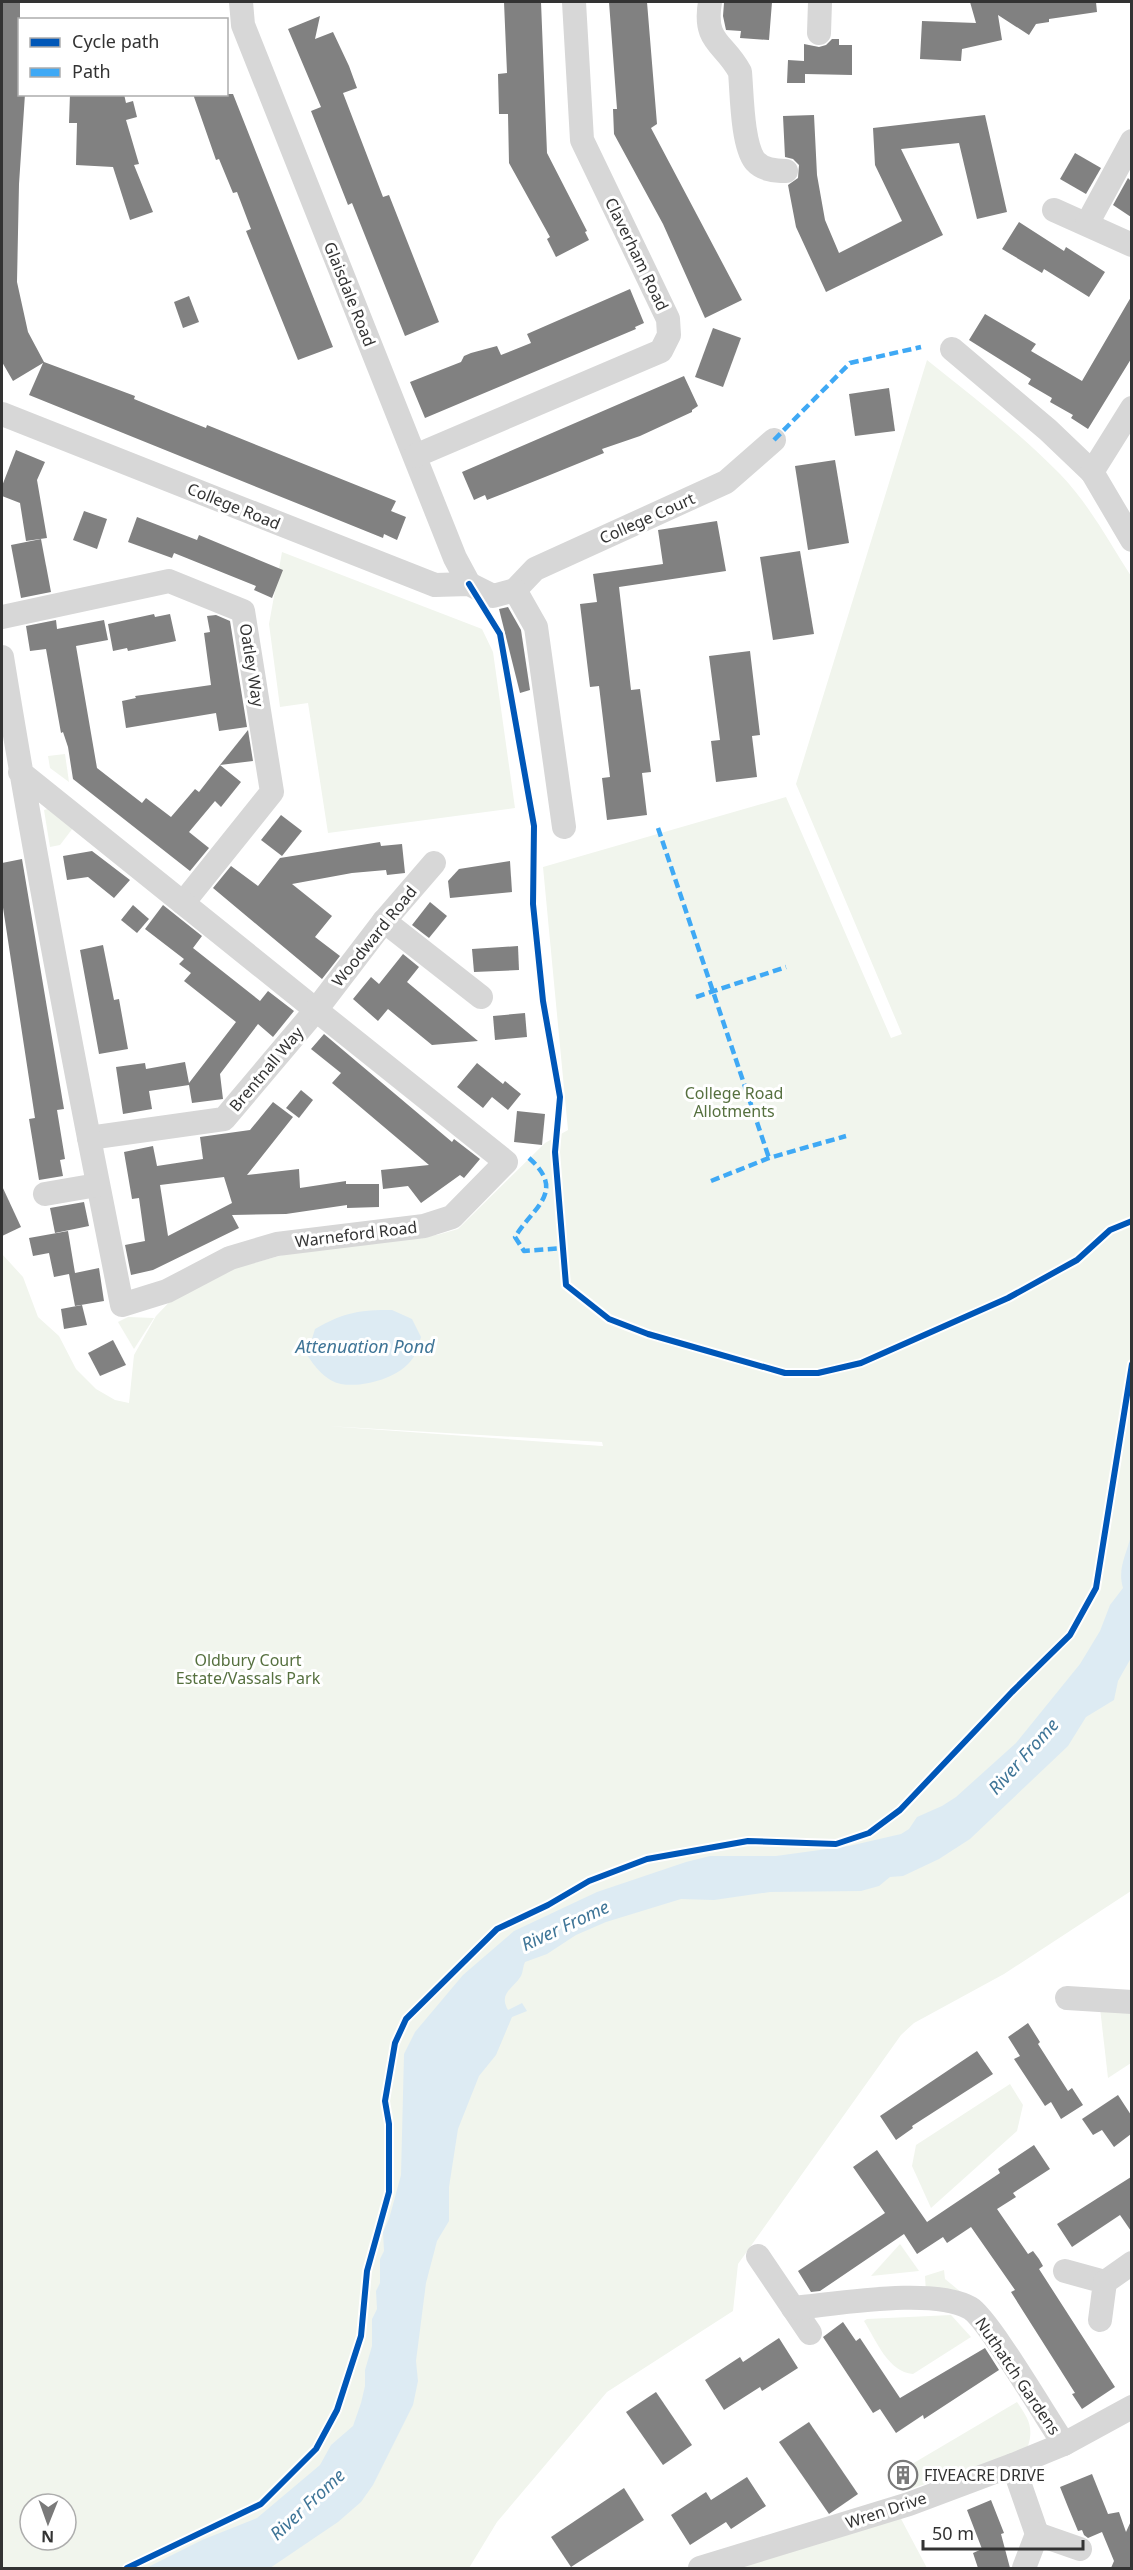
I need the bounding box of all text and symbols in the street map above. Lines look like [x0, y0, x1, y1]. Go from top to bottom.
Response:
legend [18, 18, 228, 96]
text: Cycle path [72, 29, 159, 53]
text: Path [72, 59, 111, 83]
street label: Claverham Road [600, 194, 674, 314]
street label: Glaisdale Road [319, 238, 381, 350]
street label: College Road [184, 477, 284, 535]
street label: College Court [596, 487, 698, 549]
street label: Oatley Way [235, 622, 270, 709]
street label: Woodward Road [326, 881, 422, 991]
street label: Brentnall Way [224, 1021, 309, 1116]
park label: College Road Allotments [685, 1082, 783, 1122]
street label: Warneford Road [294, 1216, 418, 1252]
water label: Attenuation Pond [293, 1334, 435, 1358]
park label: Oldbury Court Estate/Vassals Park [176, 1649, 321, 1689]
water label: River Frome [982, 1713, 1064, 1799]
water label: River Frome [517, 1894, 613, 1956]
street label: Nuthatch Gardens [970, 2313, 1066, 2439]
building icon: FIVEACRE DRIVE [887, 2459, 919, 2491]
water label: River Frome [264, 2463, 350, 2545]
place label: FIVEACRE DRIVE [924, 2464, 1045, 2486]
street label: Wren Drive [843, 2487, 929, 2533]
north arrow [18, 2492, 78, 2552]
scale bar [923, 2513, 1084, 2551]
text: 50 m [932, 2521, 974, 2545]
text: N [41, 2526, 54, 2548]

